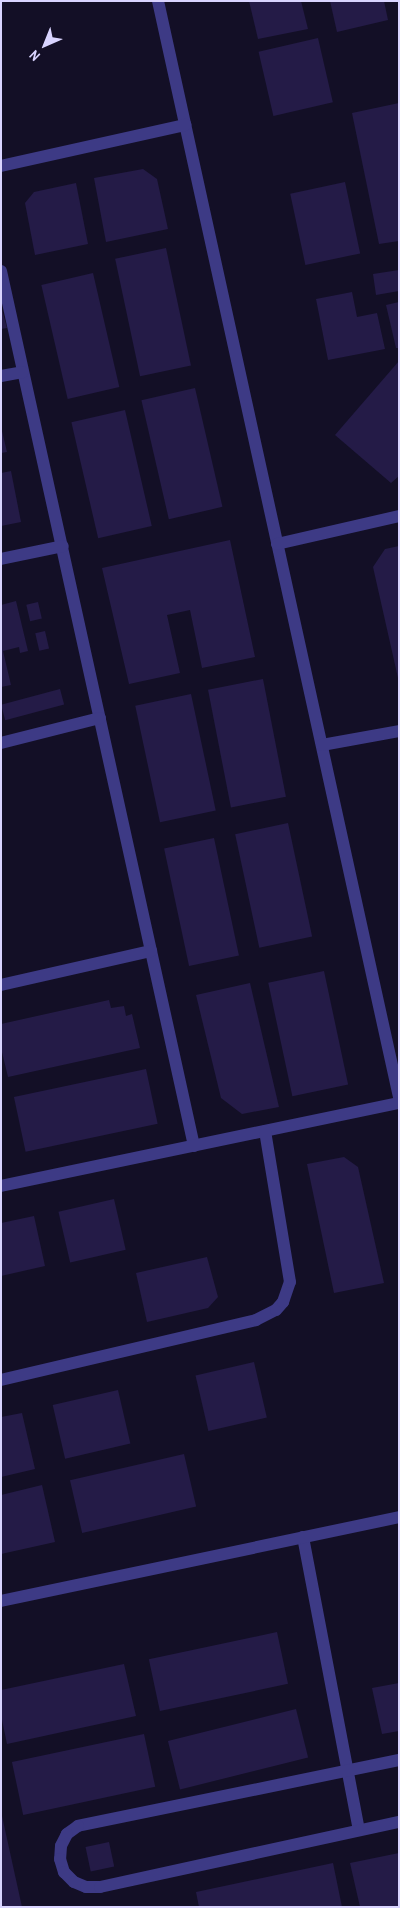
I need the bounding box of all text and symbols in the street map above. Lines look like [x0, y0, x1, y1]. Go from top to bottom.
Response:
north arrow [20, 20, 70, 70]
text: N [25, 46, 44, 65]

